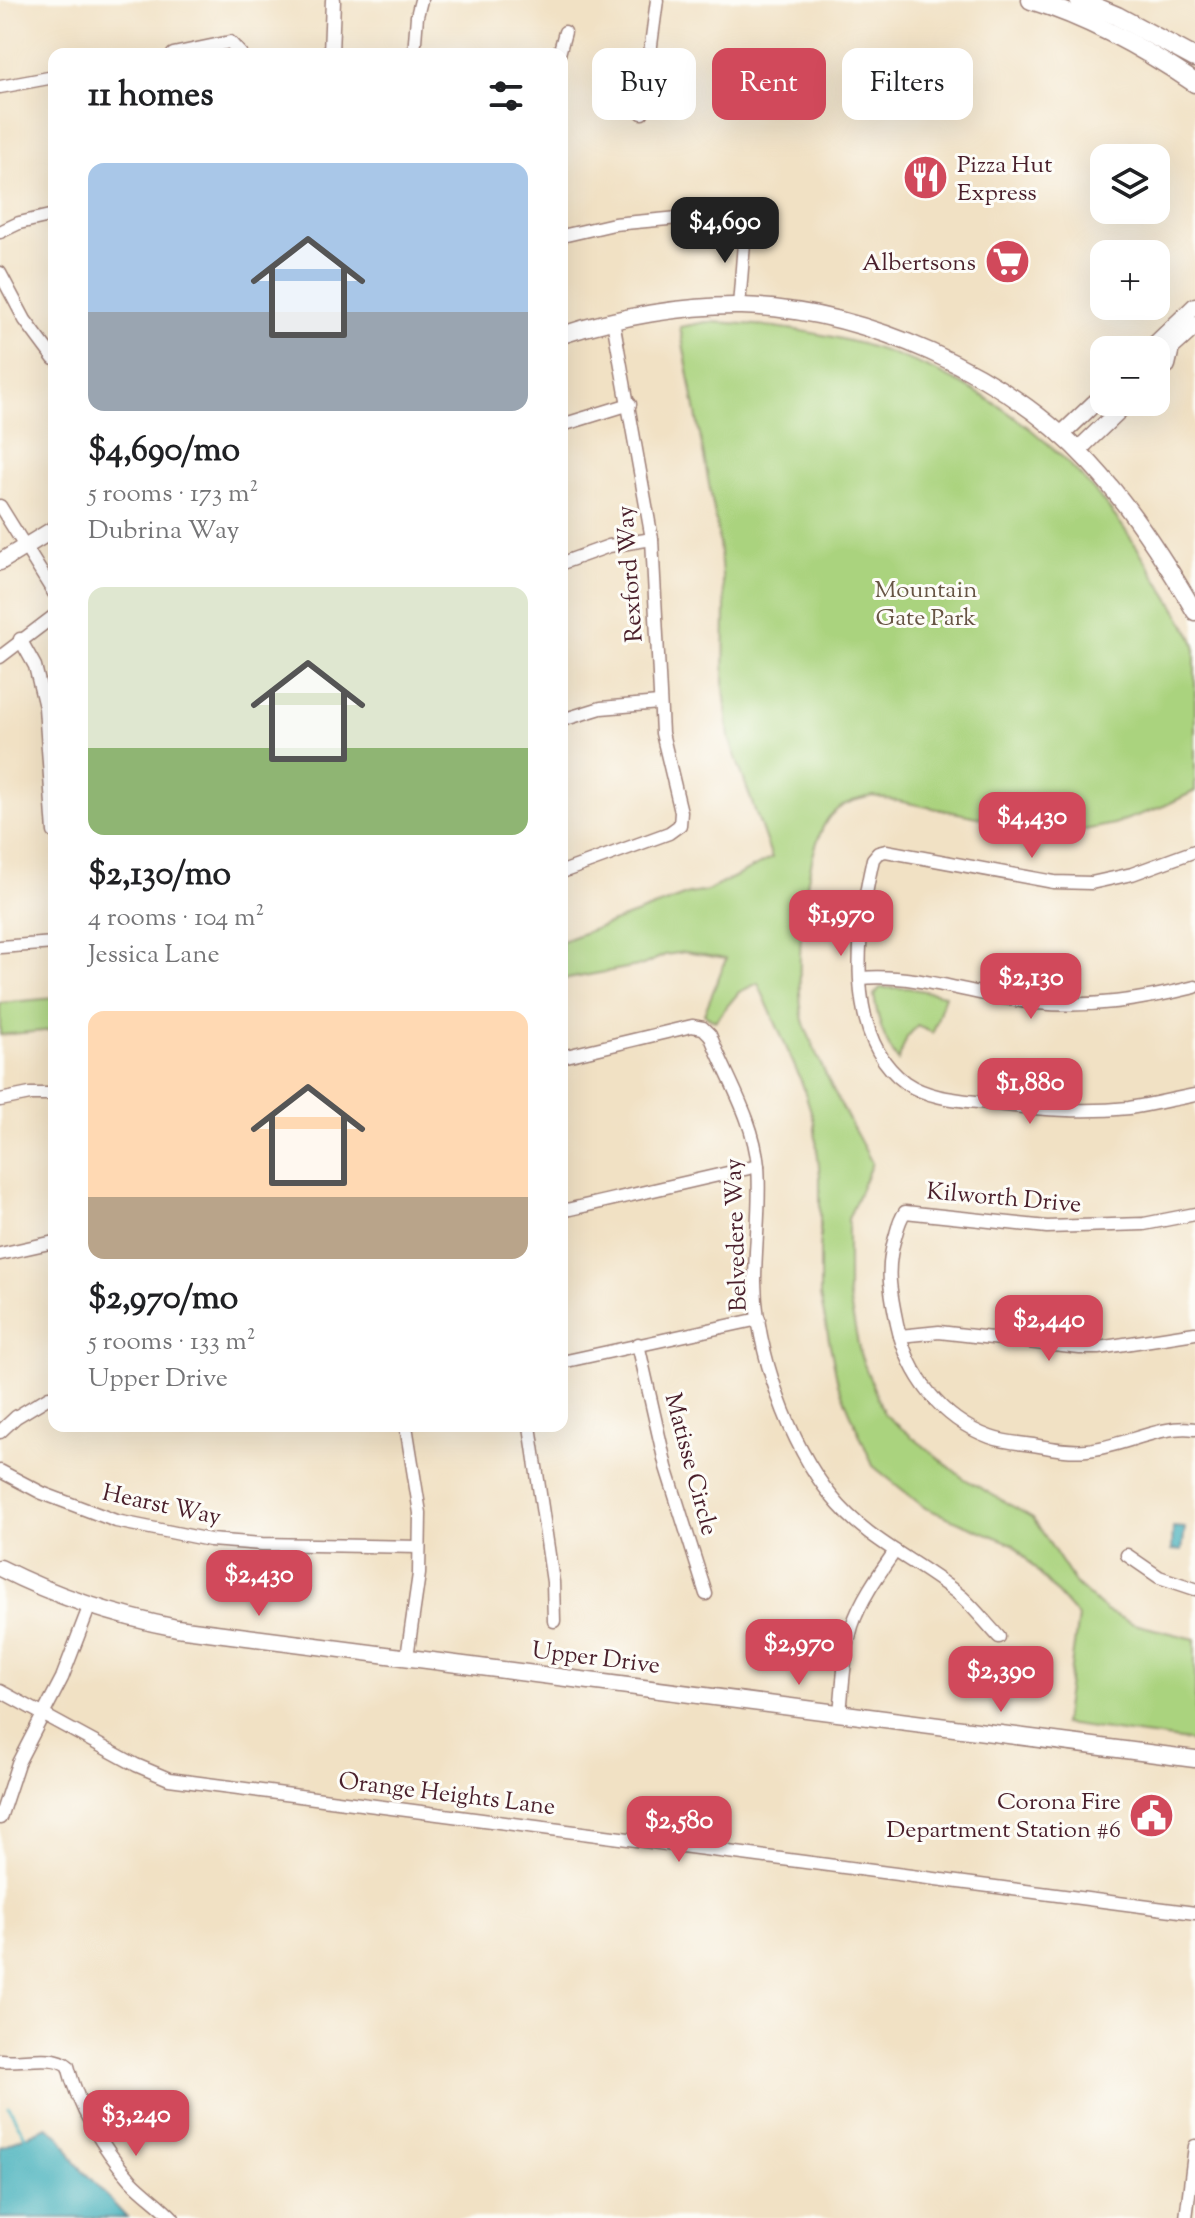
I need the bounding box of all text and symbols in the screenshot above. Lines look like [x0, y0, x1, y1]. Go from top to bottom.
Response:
chip: Buy [592, 48, 696, 120]
chip: Rent [712, 48, 826, 120]
chip: Filters [842, 48, 973, 120]
text: 11 homes [88, 72, 214, 121]
icon: filters [484, 74, 528, 118]
map controls [1090, 144, 1170, 416]
button: layers [1090, 144, 1170, 224]
place label: Pizza Hut Express [957, 149, 1052, 211]
restaurant icon: Pizza Hut Express [902, 154, 950, 202]
pin: $4,690 [660, 197, 790, 265]
text: $4,690 [689, 204, 761, 241]
icon: home [236, 215, 380, 359]
supermarket icon: Albertsons [983, 238, 1031, 286]
button: + [1090, 240, 1170, 320]
place label: Albertsons [862, 247, 976, 281]
button: − [1090, 336, 1170, 416]
text: $4,690/mo [88, 427, 240, 476]
text: 5 rooms · 173 m² [88, 476, 258, 513]
street label: Rexford Way [609, 504, 653, 643]
text: Dubrina Way [88, 513, 239, 550]
park label: Mountain Gate Park [875, 574, 977, 636]
icon: home [236, 639, 380, 783]
pin: $4,430 [967, 792, 1097, 860]
text: $4,430 [997, 799, 1067, 836]
text: $2,130/mo [88, 851, 231, 900]
pin: $1,970 [776, 890, 906, 958]
text: $1,970 [807, 897, 875, 934]
text: 4 rooms · 104 m² [88, 900, 264, 937]
text: Jessica Lane [88, 937, 220, 974]
pin: $2,130 [966, 953, 1096, 1021]
text: $2,130 [998, 960, 1064, 997]
pin: $1,880 [965, 1058, 1095, 1126]
icon: home [236, 1063, 380, 1207]
text: $1,880 [996, 1065, 1064, 1102]
street label: Belvedere Way [717, 1158, 757, 1312]
street label: Kilworth Drive [925, 1175, 1083, 1223]
text: $2,970/mo [88, 1275, 238, 1324]
pin: $2,440 [984, 1295, 1114, 1363]
text: $2,440 [1013, 1302, 1085, 1339]
text: 5 rooms · 133 m² [88, 1324, 256, 1361]
text: Upper Drive [88, 1361, 228, 1398]
street label: Matisse Circle [655, 1390, 725, 1539]
street label: Hearst Way [99, 1477, 224, 1535]
pin: $2,430 [194, 1550, 324, 1618]
text: $2,430 [224, 1557, 294, 1594]
pin: $2,970 [734, 1619, 864, 1687]
text: $2,970 [764, 1626, 834, 1663]
street label: Upper Drive [530, 1634, 662, 1684]
pin: $2,390 [936, 1646, 1066, 1714]
text: $2,390 [966, 1653, 1036, 1690]
street label: Orange Heights Lane [336, 1765, 557, 1825]
place label: Corona Fire Department Station #6 [886, 1786, 1121, 1848]
public building icon: Corona Fire Department Station #6 [1128, 1791, 1176, 1839]
pin: $2,580 [614, 1796, 744, 1864]
text: $2,580 [645, 1803, 713, 1840]
pin: $3,240 [71, 2090, 201, 2158]
text: $3,240 [101, 2097, 171, 2134]

